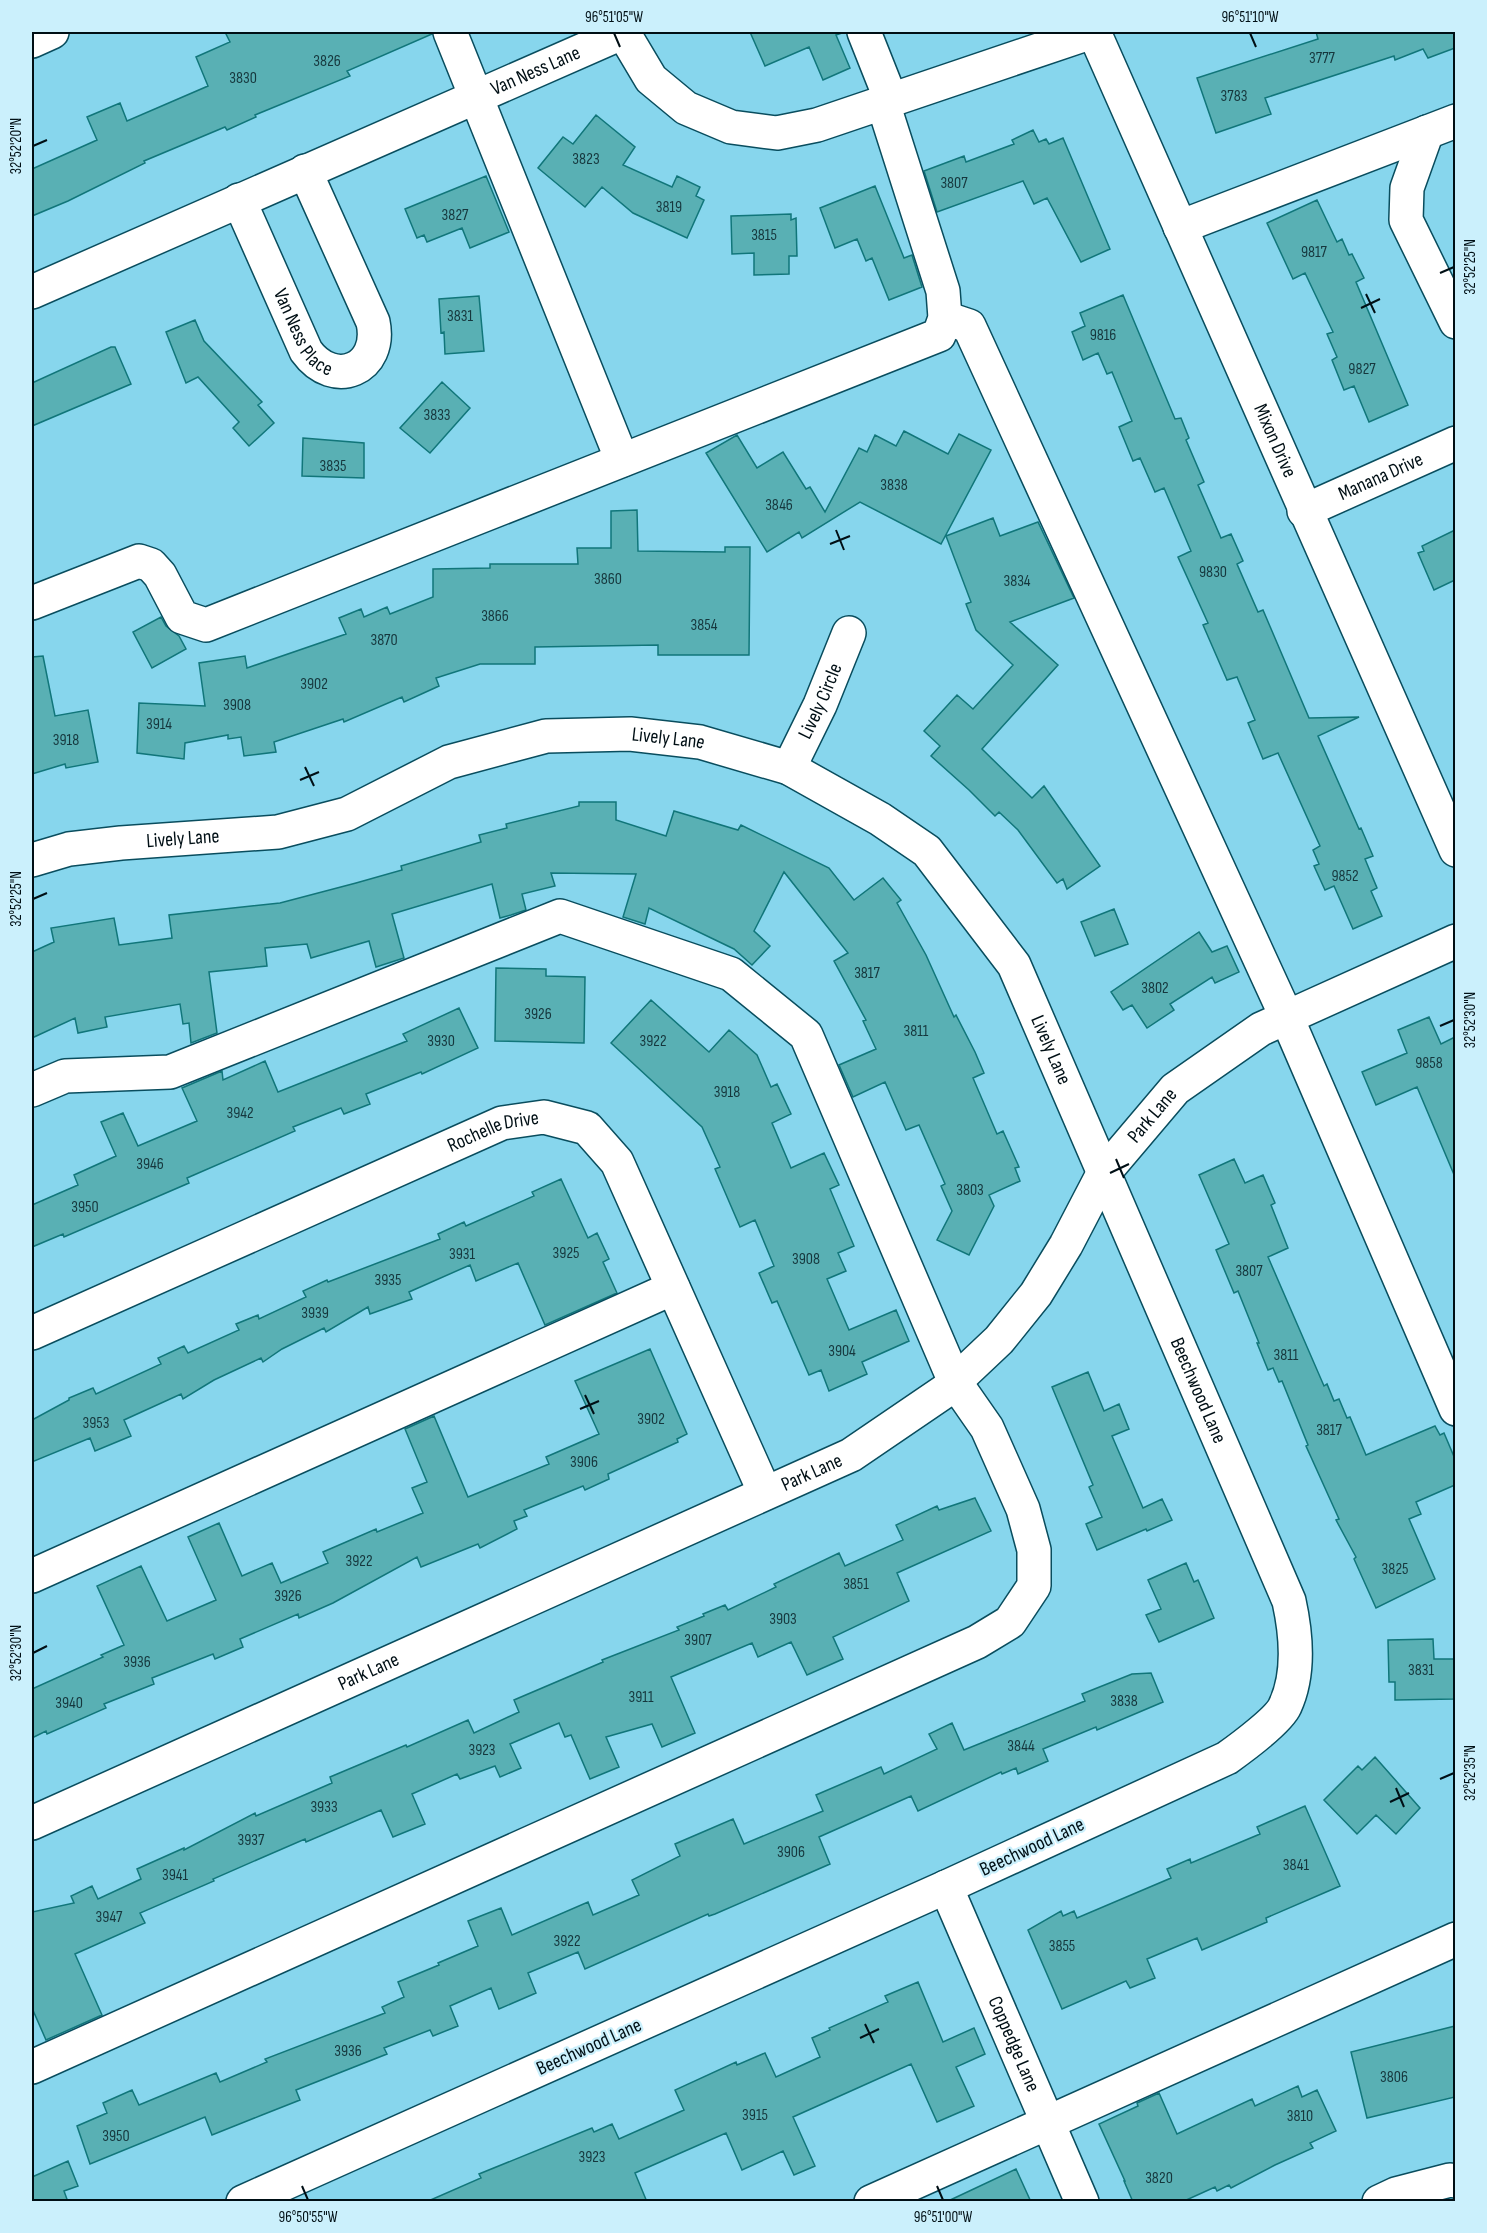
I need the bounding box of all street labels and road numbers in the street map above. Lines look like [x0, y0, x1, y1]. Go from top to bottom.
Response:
street label: Van Ness Lane [487, 41, 584, 101]
street label: Van Ness Place [268, 285, 336, 381]
street label: Mixon Drive [1248, 400, 1302, 481]
street label: Manana Drive [1335, 447, 1427, 506]
street label: Lively Circle [793, 660, 848, 743]
street label: Lively Lane [630, 722, 708, 755]
street label: Lively Lane [146, 824, 220, 853]
street label: Lively Lane [1025, 1012, 1076, 1088]
street label: Park Lane [1123, 1083, 1182, 1148]
street label: Rochelle Drive [444, 1106, 540, 1158]
street label: Beechwood Lane [1165, 1334, 1231, 1447]
street label: Park Lane [778, 1448, 846, 1497]
street label: Park Lane [334, 1648, 403, 1696]
street label: Beechwood Lane [976, 1812, 1088, 1882]
street label: Coppedge Lane [983, 1993, 1045, 2095]
street label: Beechwood Lane [533, 2013, 645, 2081]

